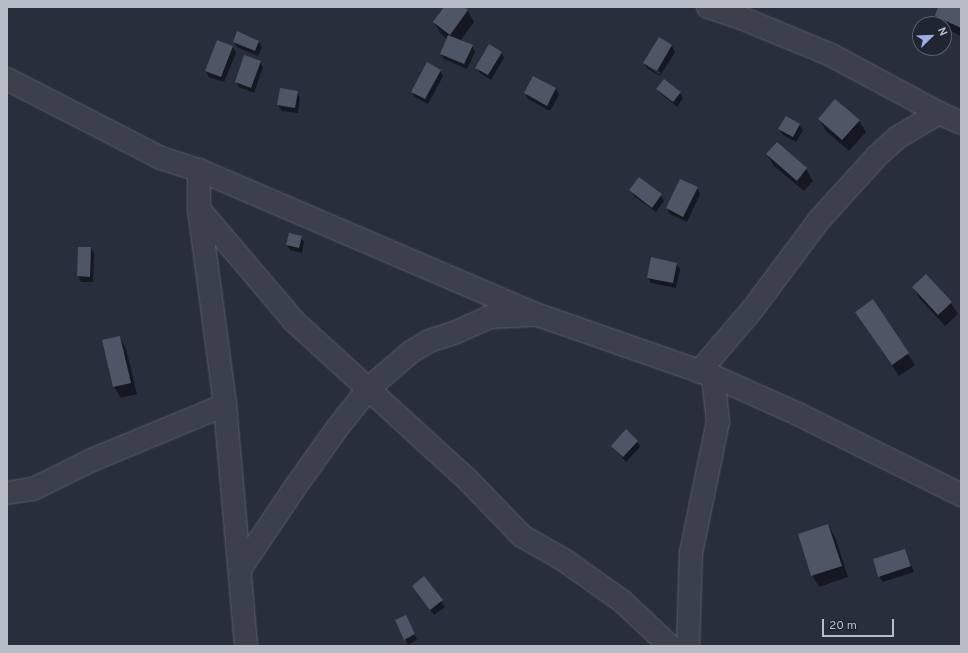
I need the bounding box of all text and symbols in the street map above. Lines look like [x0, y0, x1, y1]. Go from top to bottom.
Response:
north arrow [912, 16, 952, 56]
text: N [934, 25, 950, 38]
scale bar [824, 611, 896, 637]
text: 20 m [829, 618, 857, 634]

